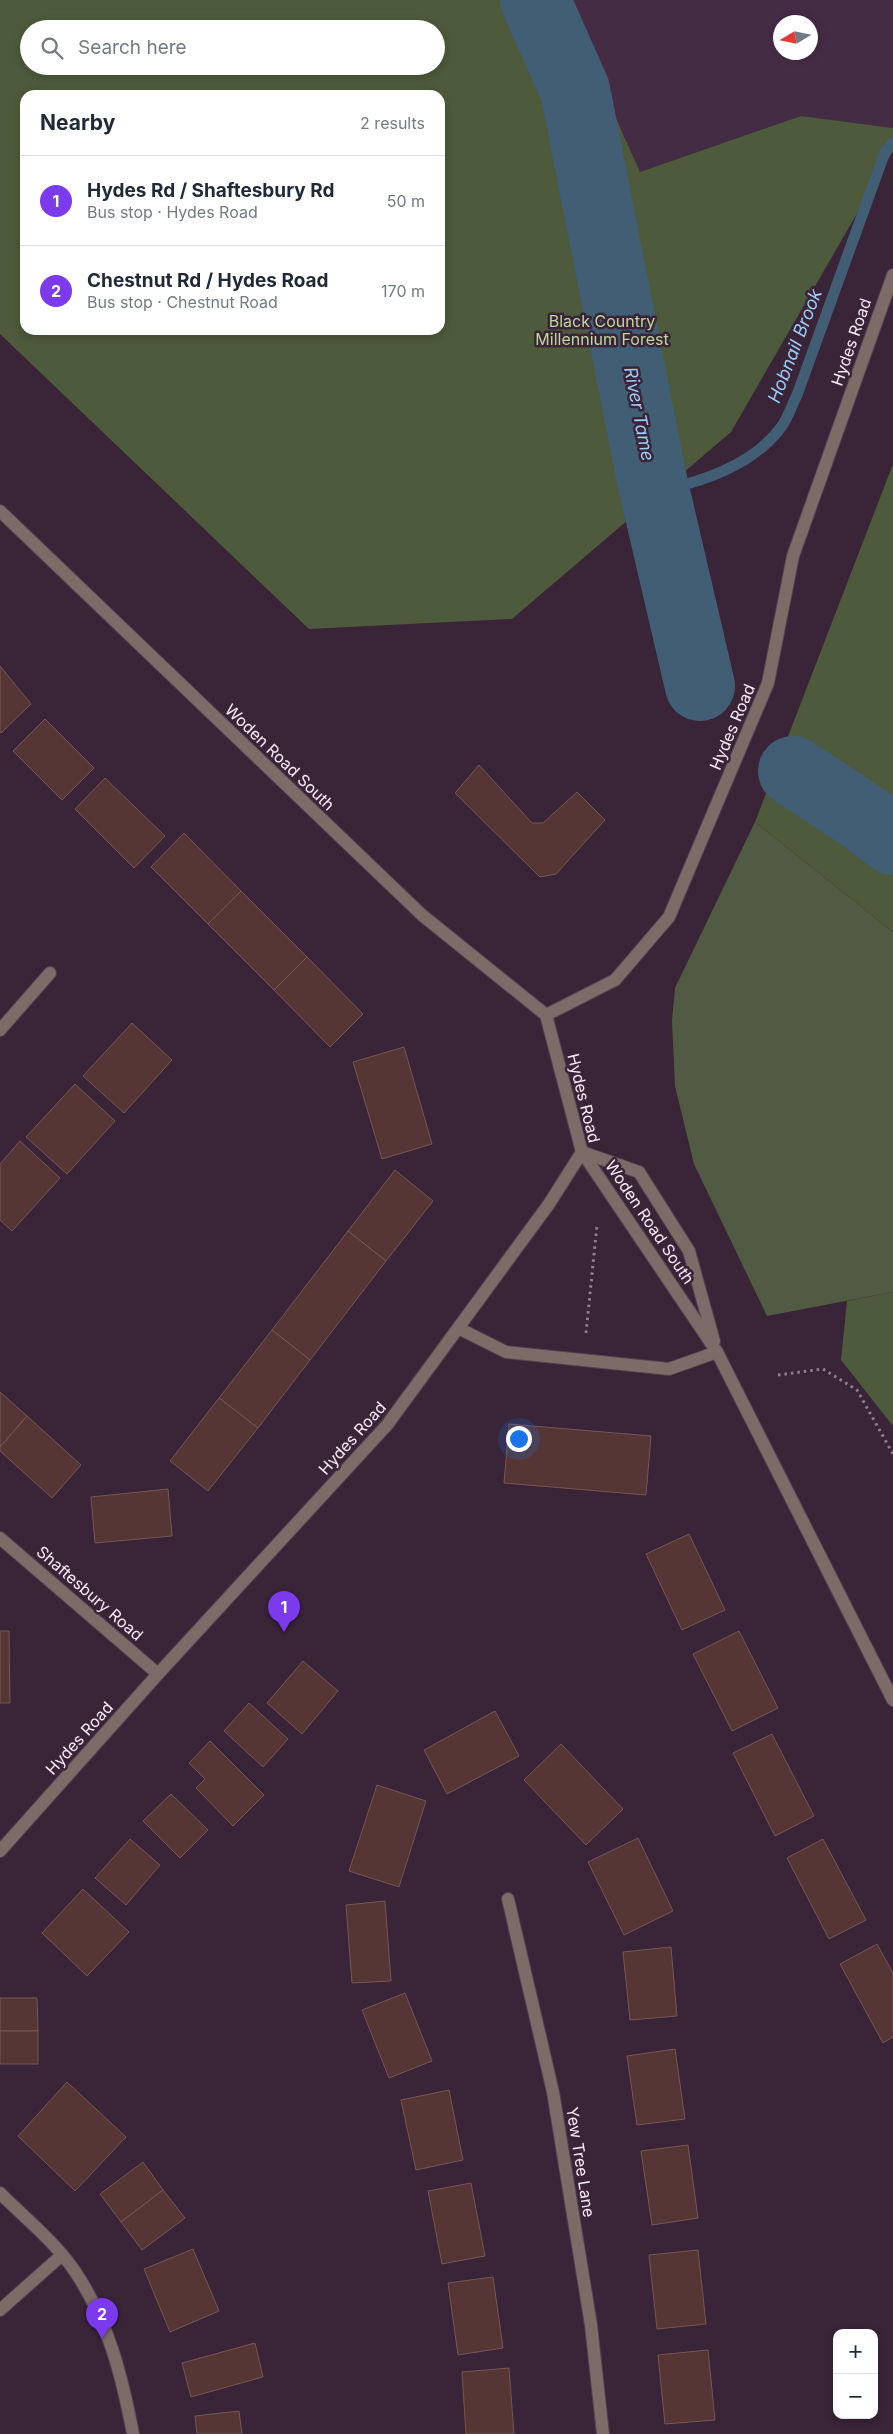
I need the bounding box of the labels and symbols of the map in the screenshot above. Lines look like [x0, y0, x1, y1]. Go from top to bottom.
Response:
north arrow [773, 15, 818, 60]
water label: Hobnail Brook [763, 285, 826, 406]
street label: Hydes Road [827, 296, 875, 388]
park label: Black Country Millennium Forest [535, 311, 669, 349]
water label: River Tame [620, 365, 659, 463]
street label: Hydes Road [705, 681, 759, 773]
street label: Woden Road South [221, 700, 339, 814]
street label: Hydes Road [563, 1051, 605, 1145]
street label: Woden Road South [601, 1156, 699, 1288]
street label: Hydes Road [314, 1397, 390, 1479]
your location [506, 1426, 532, 1452]
street label: Shaftesbury Road [33, 1541, 147, 1645]
pin: 1 [268, 1591, 300, 1632]
street label: Hydes Road [41, 1697, 117, 1779]
street label: Yew Tree Lane [562, 2105, 600, 2219]
pin: 2 [86, 2298, 118, 2339]

